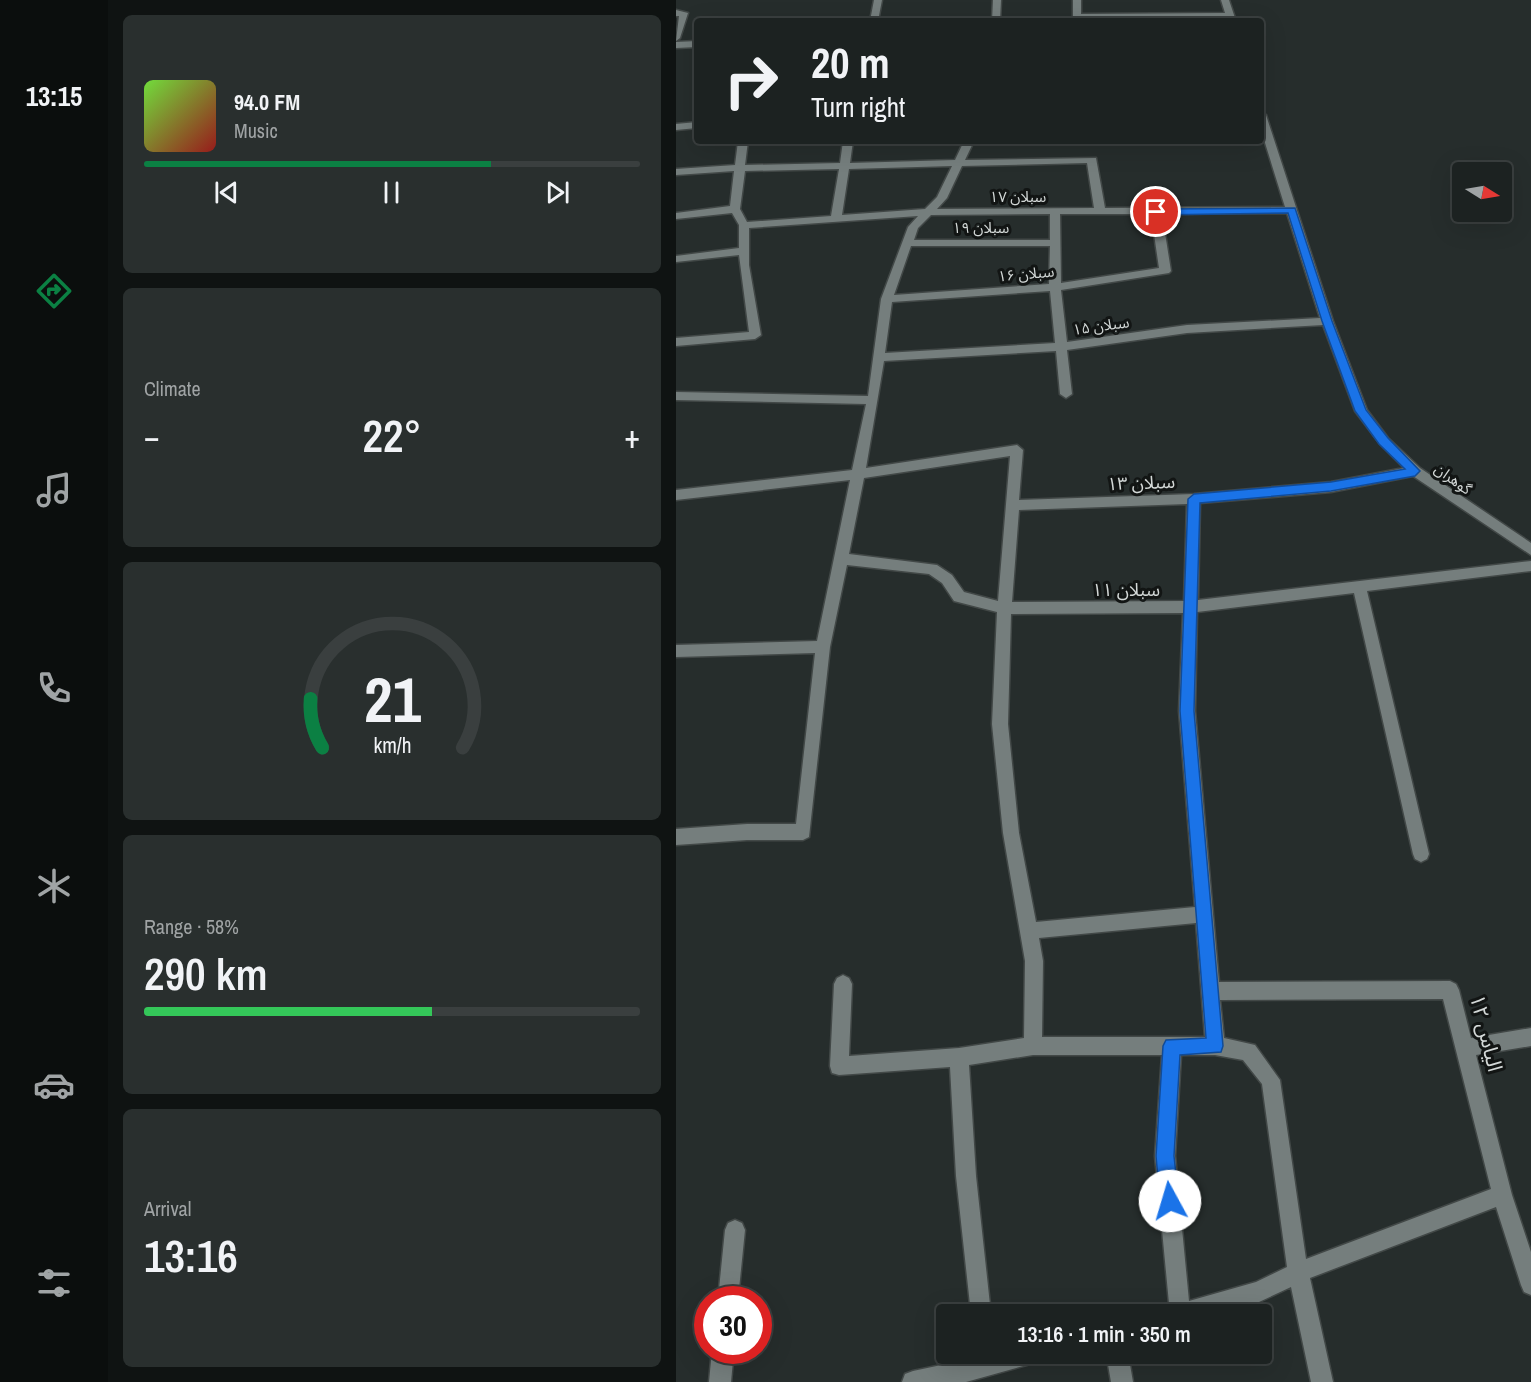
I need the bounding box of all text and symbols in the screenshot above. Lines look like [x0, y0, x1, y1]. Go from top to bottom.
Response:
text: 20 m [811, 35, 890, 91]
icon: right [712, 42, 790, 120]
text: 13:15 [26, 78, 82, 114]
text: 94.0 FM [234, 87, 300, 117]
text: Turn right [811, 89, 905, 125]
text: Music [234, 117, 278, 144]
north arrow [1452, 162, 1512, 222]
map controls [1452, 162, 1512, 222]
icon: previous [210, 176, 243, 209]
icon: pause [375, 176, 408, 209]
icon: next [541, 176, 574, 209]
street label: سبلان ۱۷ [990, 186, 1047, 207]
pin [1130, 186, 1181, 237]
icon: arrive [1139, 195, 1172, 228]
street label: سبلان ۱۹ [953, 217, 1010, 238]
street label: سبلان ۱۶ [997, 261, 1055, 286]
icon: directions [33, 270, 75, 312]
street label: سبلان ۱۵ [1071, 311, 1131, 340]
text: Climate [144, 375, 201, 402]
text: 22° [362, 405, 422, 466]
text: − [144, 414, 160, 458]
text: + [624, 414, 640, 458]
street label: گوهران [1430, 458, 1477, 500]
icon: music [33, 469, 75, 511]
street label: سبلان ۱۳ [1107, 469, 1175, 496]
street label: سبلان ۱۱ [1092, 577, 1160, 602]
text: 21 [364, 657, 421, 741]
icon: phone [33, 667, 75, 709]
text: km/h [373, 731, 411, 760]
icon: climate [33, 865, 75, 907]
text: Range · 58% [144, 913, 239, 940]
text: 290 km [144, 943, 268, 1004]
street label: الیاس ۱۲ [1463, 991, 1510, 1075]
icon: car [33, 1064, 75, 1106]
position arrow [1138, 1169, 1202, 1233]
text: Arrival [144, 1195, 191, 1222]
text: 13:16 [144, 1225, 238, 1286]
icon: filters [33, 1262, 75, 1304]
speed limit sign: 30 [694, 1286, 772, 1364]
text: 13:16 · 1 min · 350 m [1017, 1319, 1191, 1349]

